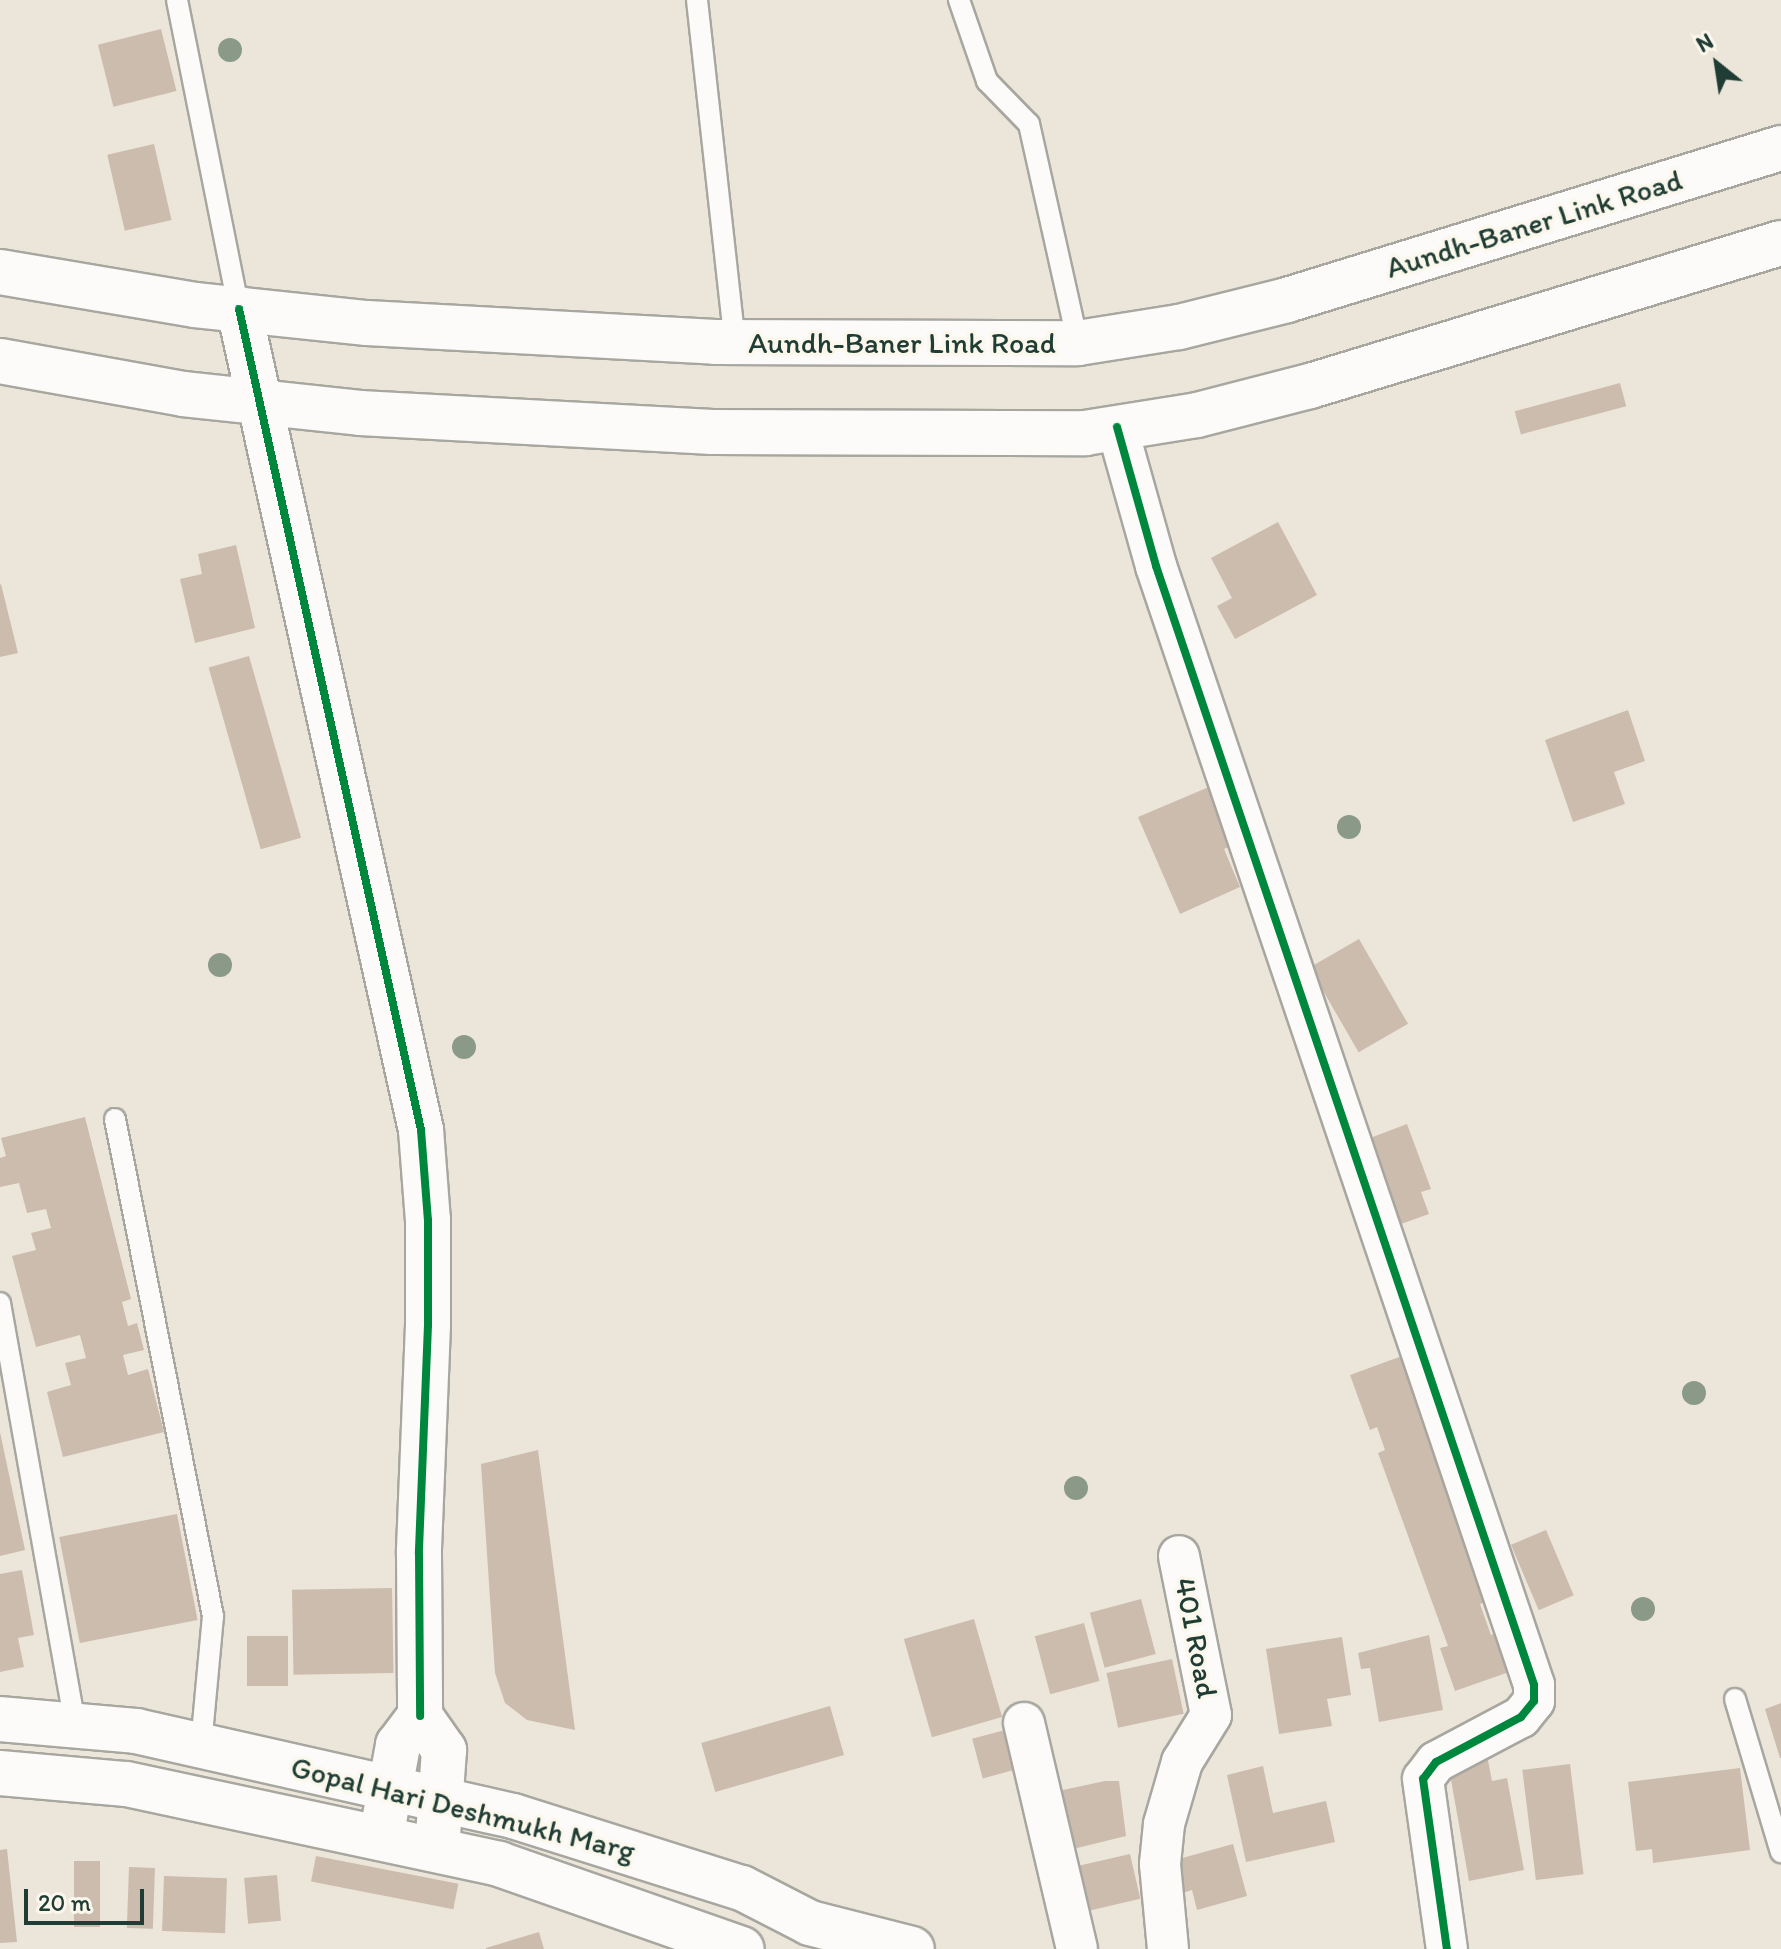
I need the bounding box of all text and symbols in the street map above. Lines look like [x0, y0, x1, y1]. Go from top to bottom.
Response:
north arrow [1677, 24, 1757, 104]
text: N [1692, 27, 1718, 58]
street label: Aundh-Baner Link Road [1382, 162, 1686, 286]
street label: Aundh-Baner Link Road [749, 325, 1055, 361]
street label: 401 Road [1167, 1575, 1225, 1701]
street label: Gopal Hari Deshmukh Marg [287, 1749, 639, 1869]
scale bar [28, 1873, 148, 1923]
text: 20 m [38, 1888, 91, 1917]

